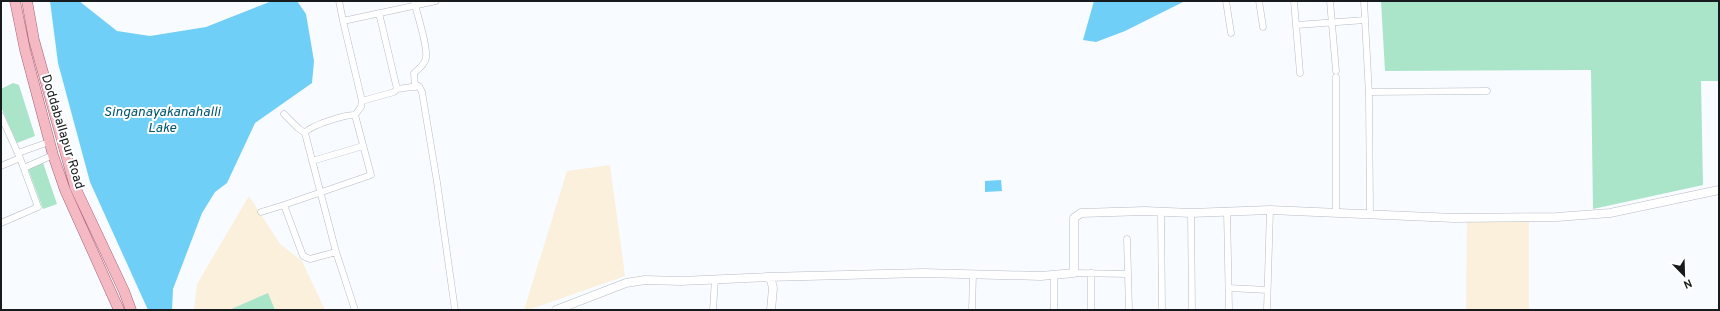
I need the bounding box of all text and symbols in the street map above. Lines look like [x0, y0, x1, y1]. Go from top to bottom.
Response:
street label: Doddaballapur Road [37, 73, 87, 191]
water label: Singanayakanahalli Lake [104, 104, 222, 137]
north arrow [1664, 255, 1704, 295]
text: N [1681, 275, 1694, 291]

